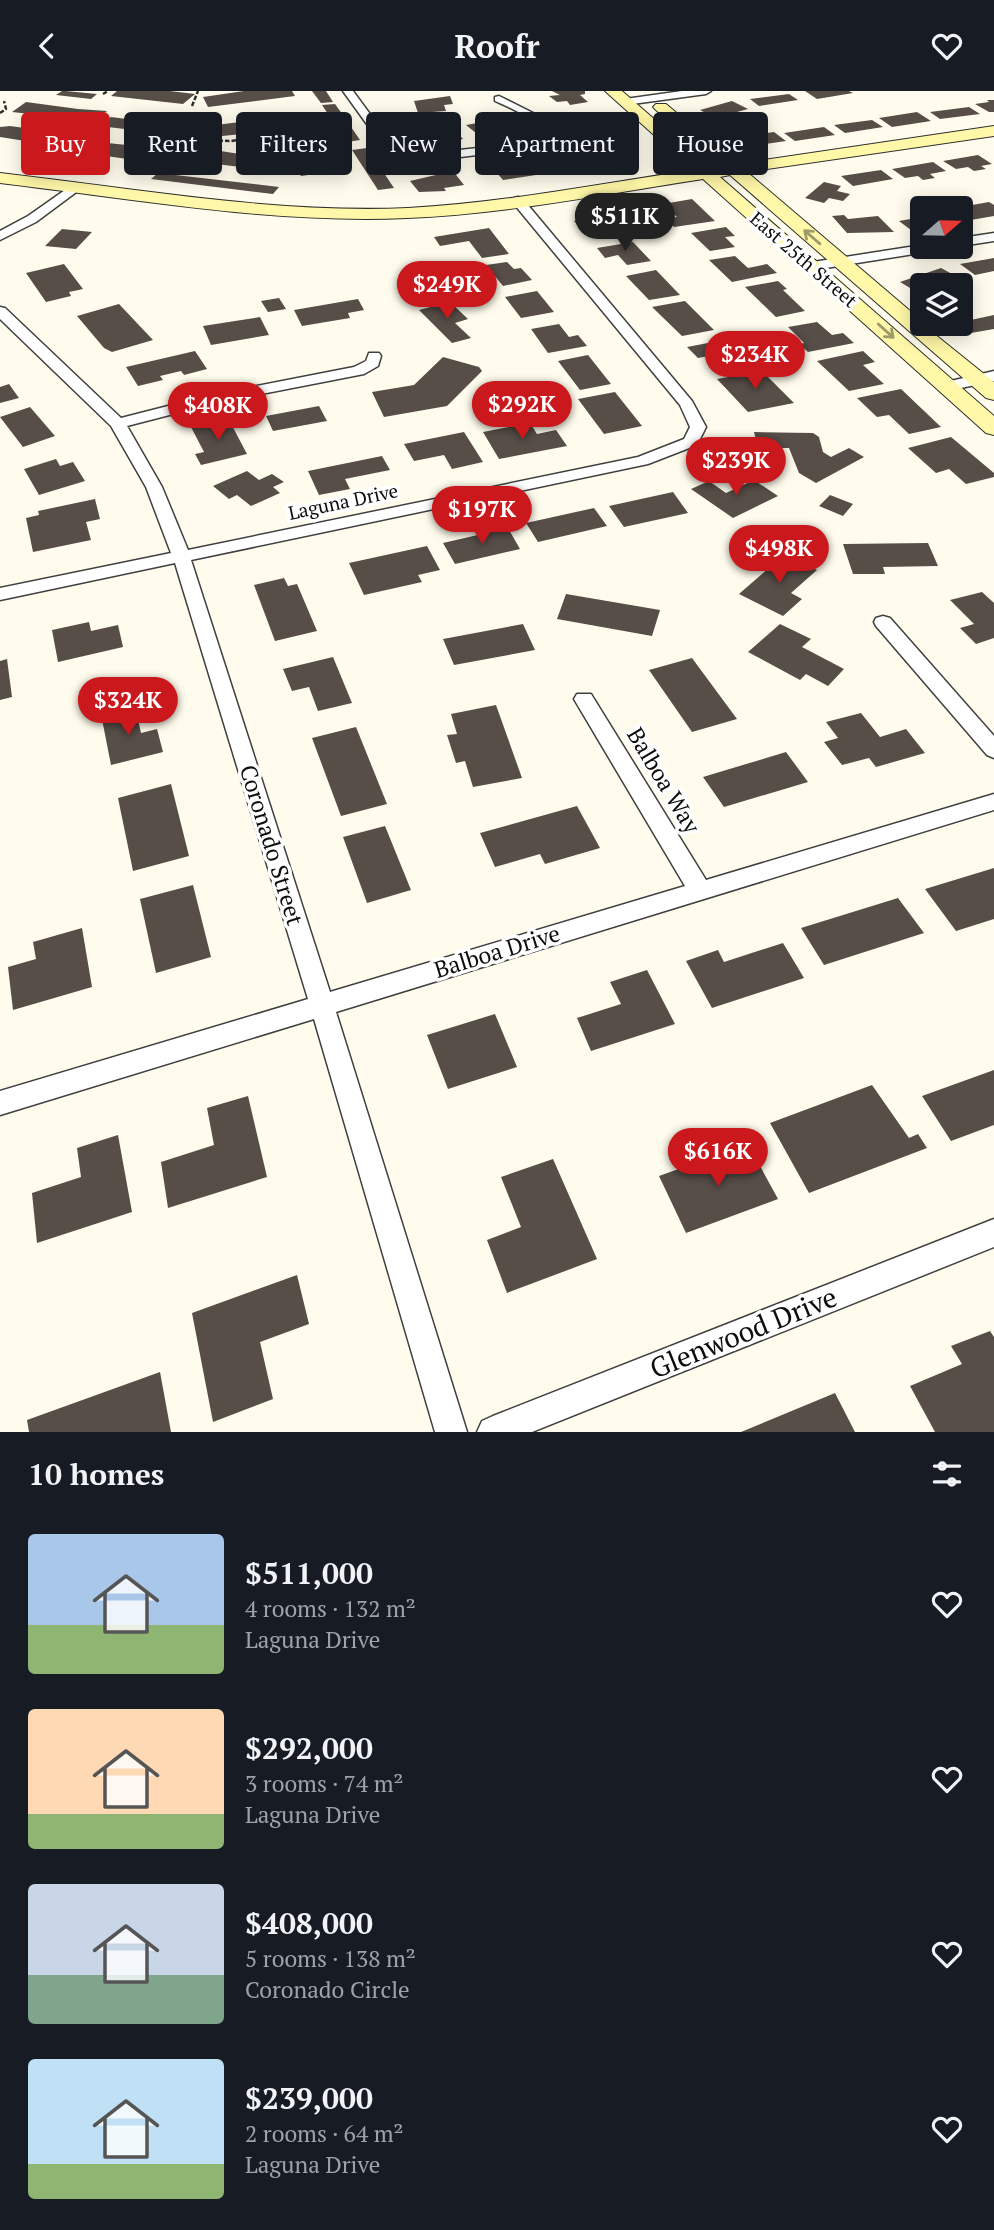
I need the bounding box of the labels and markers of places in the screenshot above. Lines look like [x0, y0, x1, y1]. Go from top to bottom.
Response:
pin: $511K [576, 193, 674, 253]
pin: $249K [398, 261, 496, 321]
pin: $234K [706, 331, 804, 391]
pin: $292K [473, 381, 571, 441]
pin: $408K [169, 383, 267, 442]
pin: $239K [687, 437, 785, 497]
pin: $197K [433, 487, 531, 546]
pin: $498K [730, 525, 828, 585]
pin: $324K [79, 677, 177, 737]
pin: $616K [669, 1129, 767, 1188]

